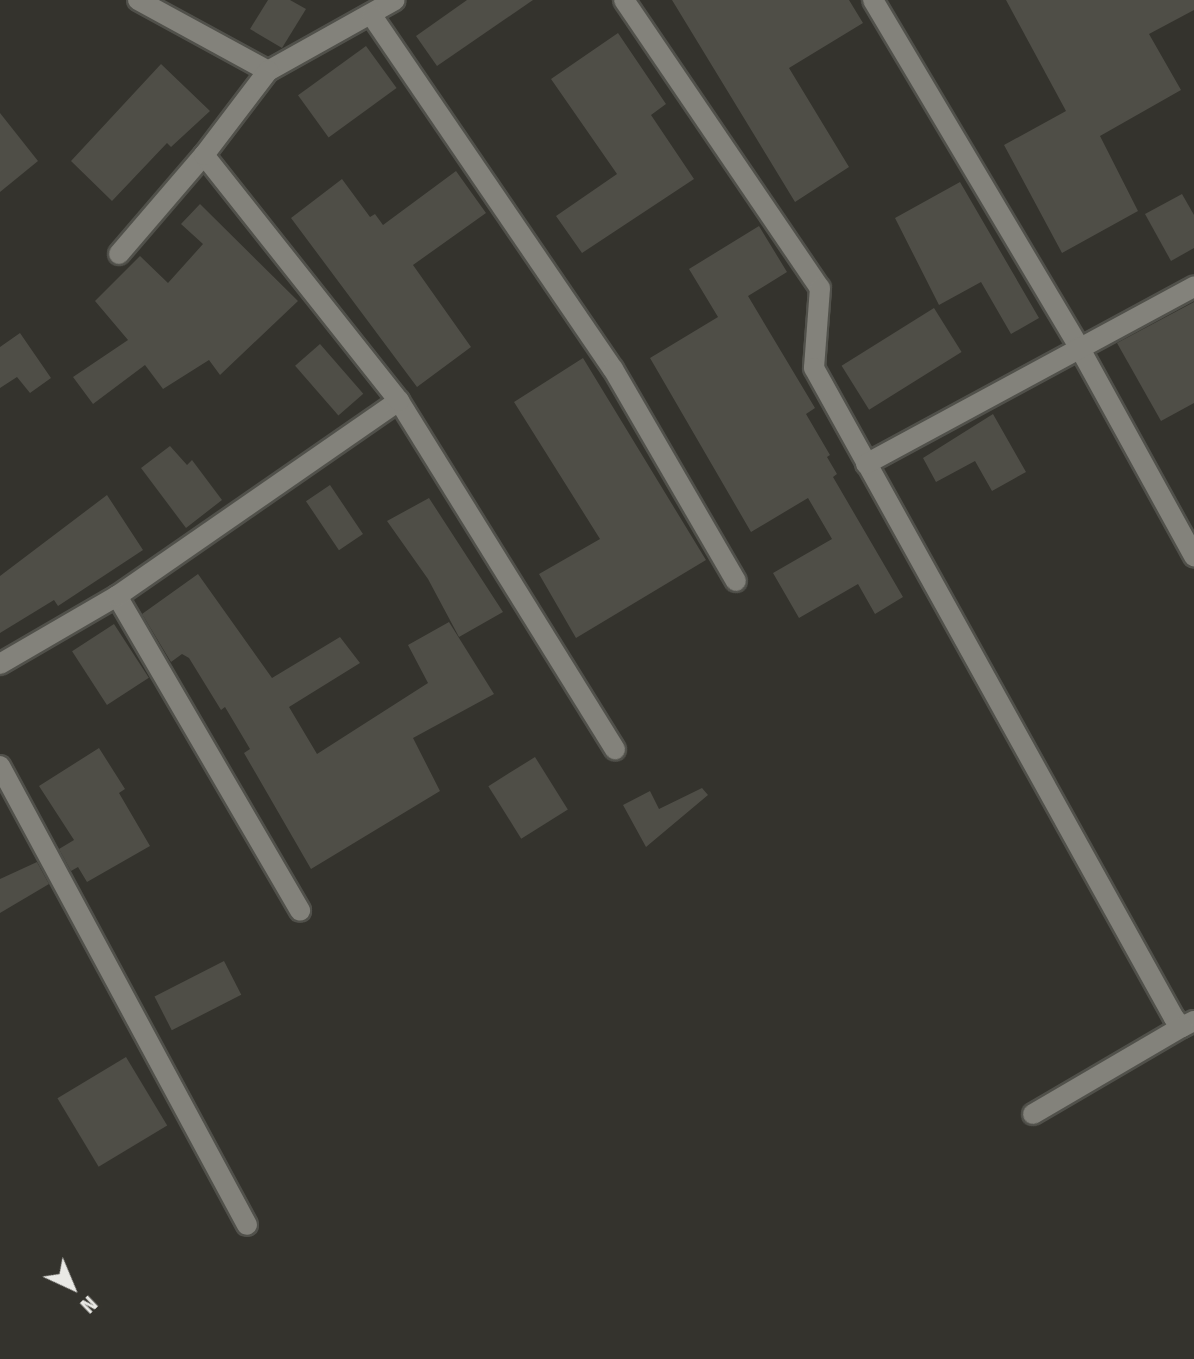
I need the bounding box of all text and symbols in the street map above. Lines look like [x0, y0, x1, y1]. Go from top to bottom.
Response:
north arrow [32, 1247, 112, 1327]
text: N [75, 1290, 103, 1319]

